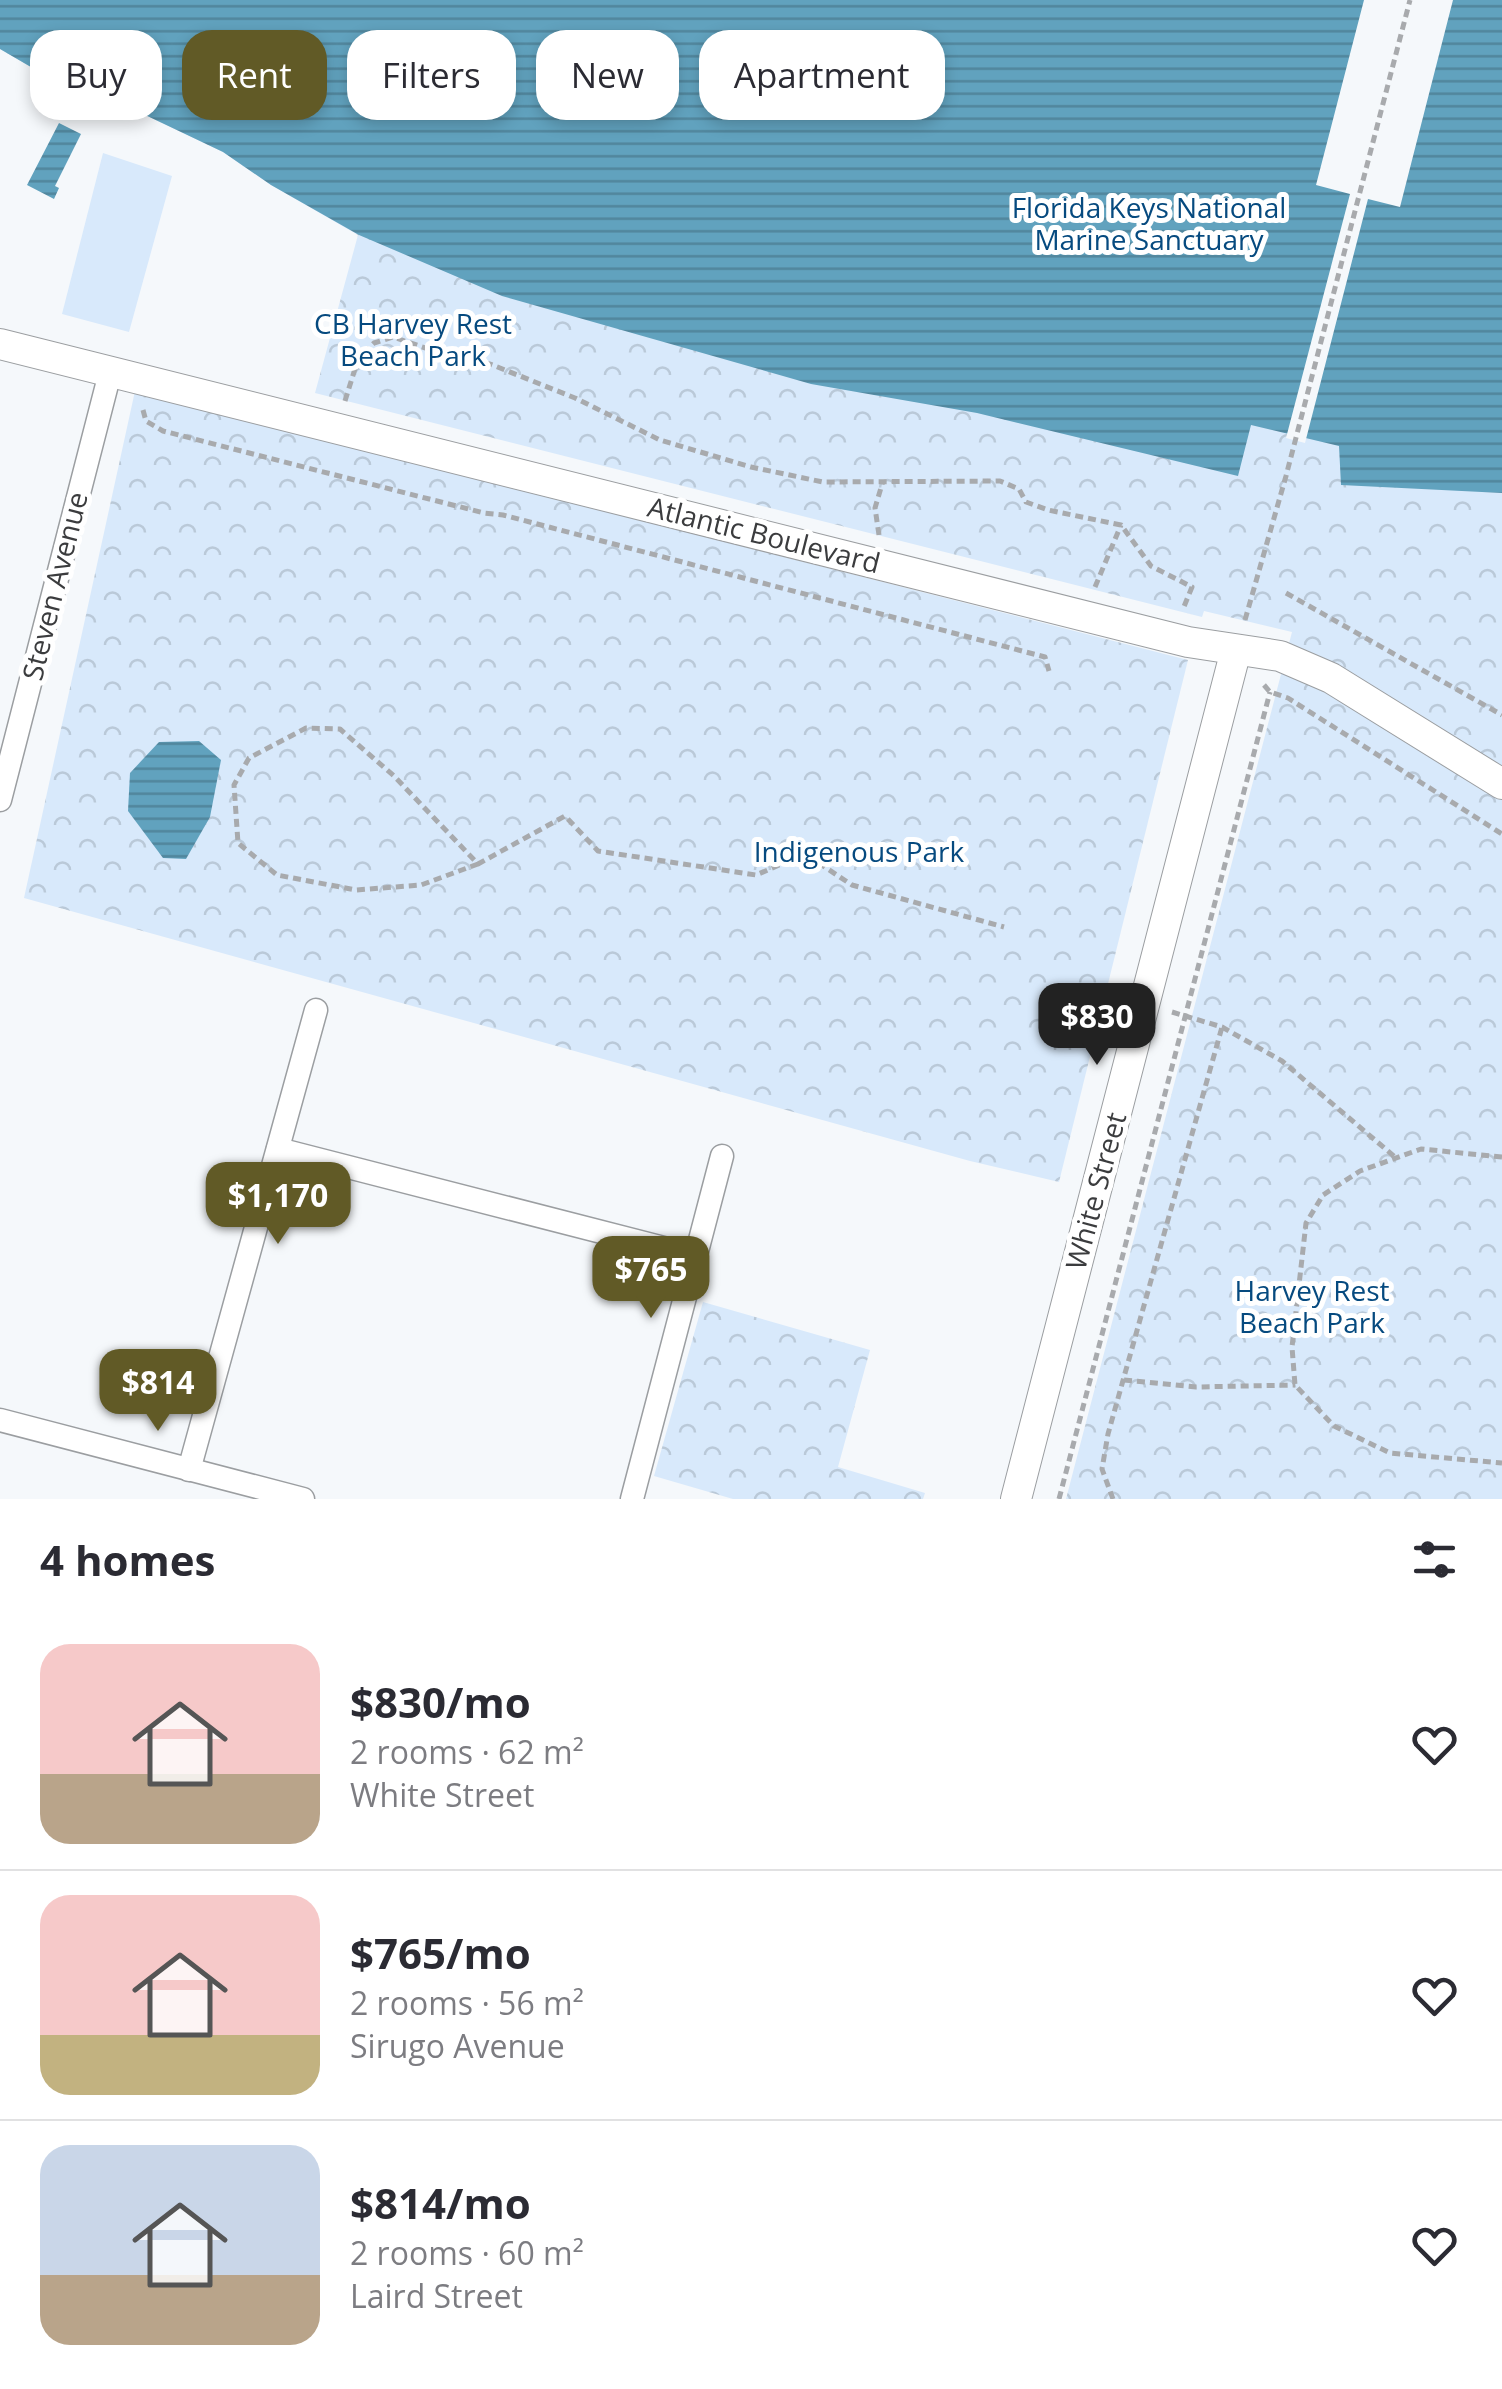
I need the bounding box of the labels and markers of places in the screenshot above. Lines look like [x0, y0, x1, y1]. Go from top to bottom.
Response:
pin: $830 [1038, 983, 1156, 1068]
pin: $1,170 [197, 1162, 359, 1247]
pin: $765 [592, 1236, 710, 1321]
pin: $814 [99, 1349, 217, 1434]

